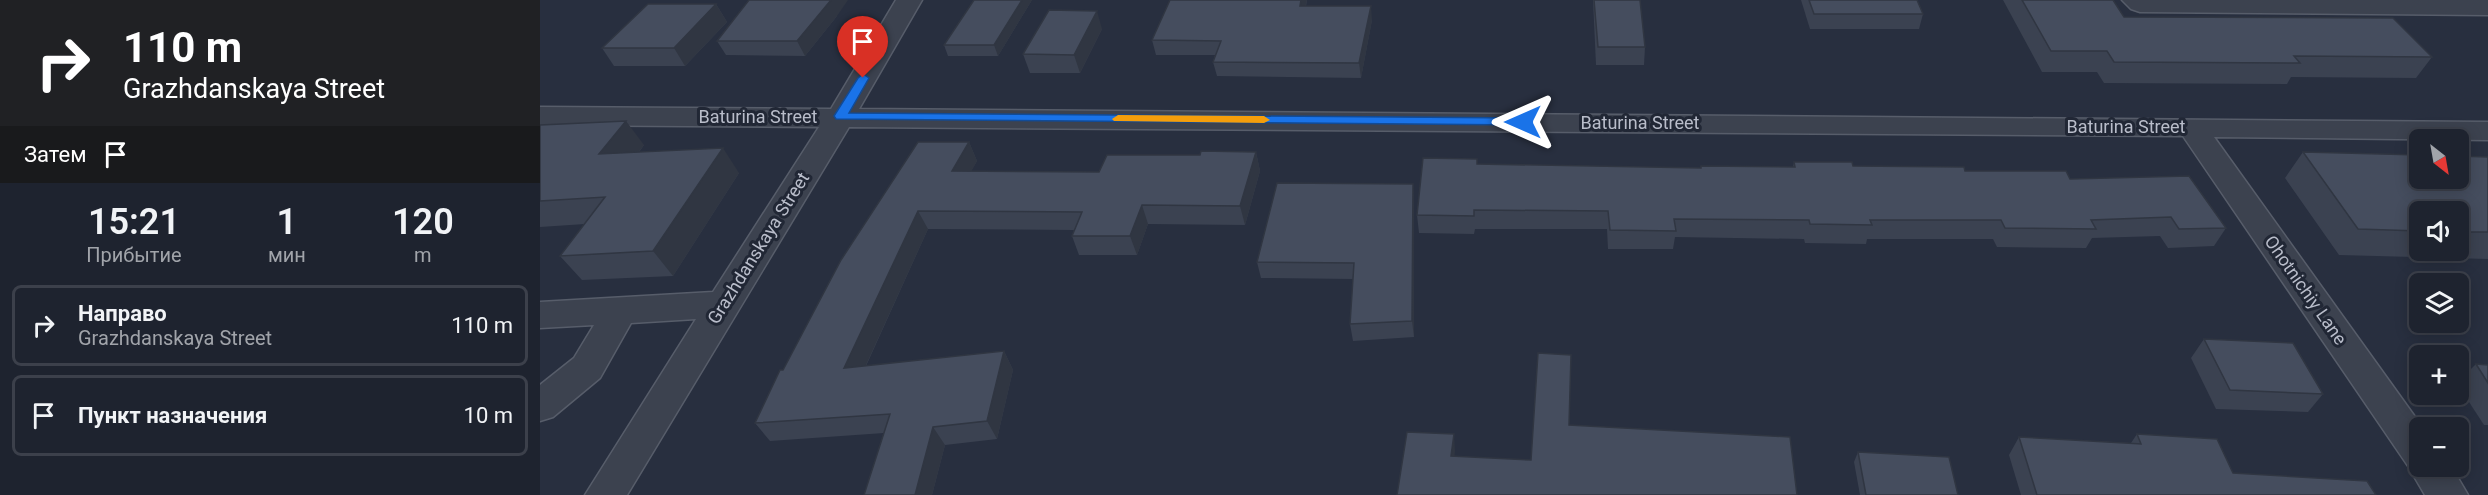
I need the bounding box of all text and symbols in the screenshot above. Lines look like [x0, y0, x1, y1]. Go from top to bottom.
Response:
pin [837, 16, 888, 78]
text: 110 m [123, 23, 242, 72]
icon: right [24, 24, 102, 102]
icon: arrive [846, 25, 879, 58]
text: Grazhdanskaya Street [123, 73, 385, 105]
position arrow [1491, 90, 1555, 154]
street label: Baturina Street [699, 106, 818, 127]
street label: Baturina Street [1581, 112, 1700, 133]
street label: Baturina Street [2067, 116, 2186, 137]
north arrow [2409, 129, 2469, 189]
map controls [2409, 129, 2469, 477]
icon: arrive [99, 138, 132, 171]
text: Затем [24, 142, 87, 167]
street label: Grazhdanskaya Street [703, 168, 813, 328]
text: 15:21 [88, 201, 180, 243]
text: 1 [277, 201, 297, 243]
text: 120 [392, 201, 454, 243]
button: sound [2409, 201, 2469, 261]
street label: Ohotnichiy Lane [2261, 231, 2351, 349]
text: Прибытие [86, 243, 182, 267]
text: мин [268, 243, 306, 267]
text: m [414, 243, 432, 267]
button: layers [2409, 273, 2469, 333]
text: Направо [78, 301, 167, 326]
icon: right [27, 309, 60, 342]
text: 110 m [451, 313, 513, 338]
text: Grazhdanskaya Street [78, 326, 272, 350]
button: + [2409, 345, 2469, 405]
icon: arrive [27, 399, 60, 432]
text: Пункт назначения [78, 403, 267, 428]
text: 10 m [464, 403, 513, 428]
button: − [2409, 417, 2469, 477]

